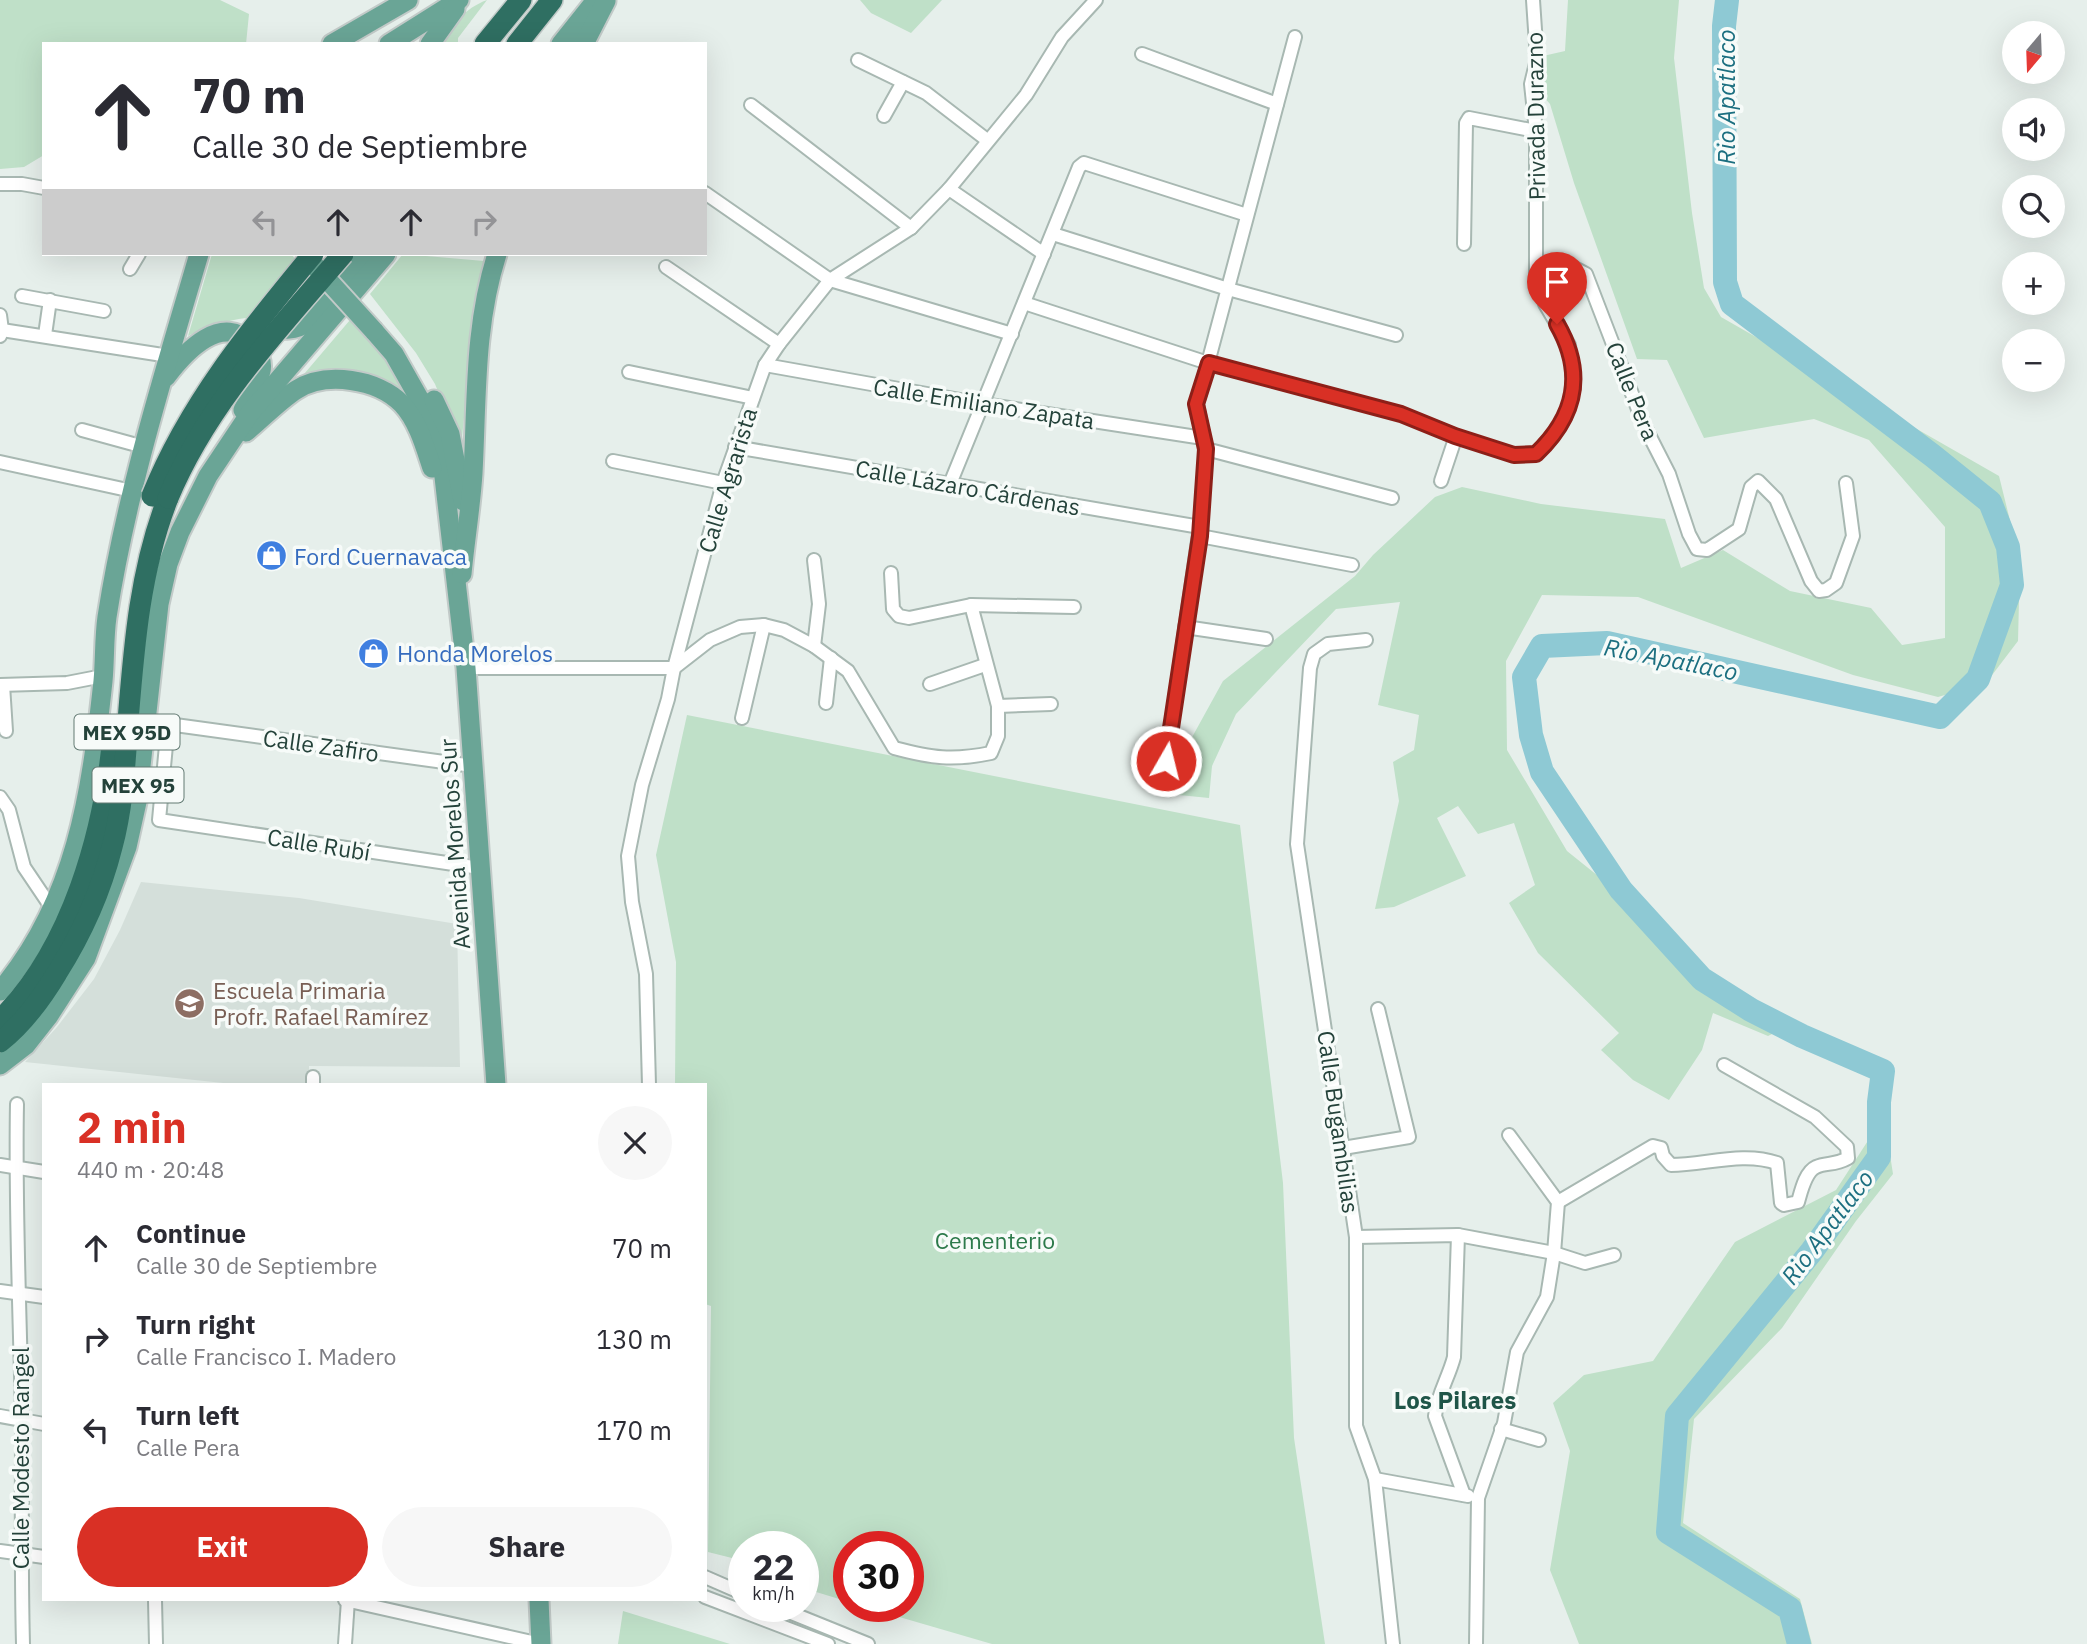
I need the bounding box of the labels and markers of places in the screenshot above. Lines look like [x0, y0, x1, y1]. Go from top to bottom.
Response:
pin [1527, 252, 1587, 324]
shop icon: Ford Cuernavaca [254, 539, 288, 573]
place label: Ford Cuernavaca [294, 541, 467, 571]
shop icon: Honda Morelos [357, 636, 391, 670]
place label: Honda Morelos [397, 638, 553, 668]
place label: Escuela Primaria Profr. Rafael Ramírez [213, 975, 428, 1031]
school or university icon: Escuela Primaria Profr. Rafael Ramírez [173, 986, 207, 1020]

